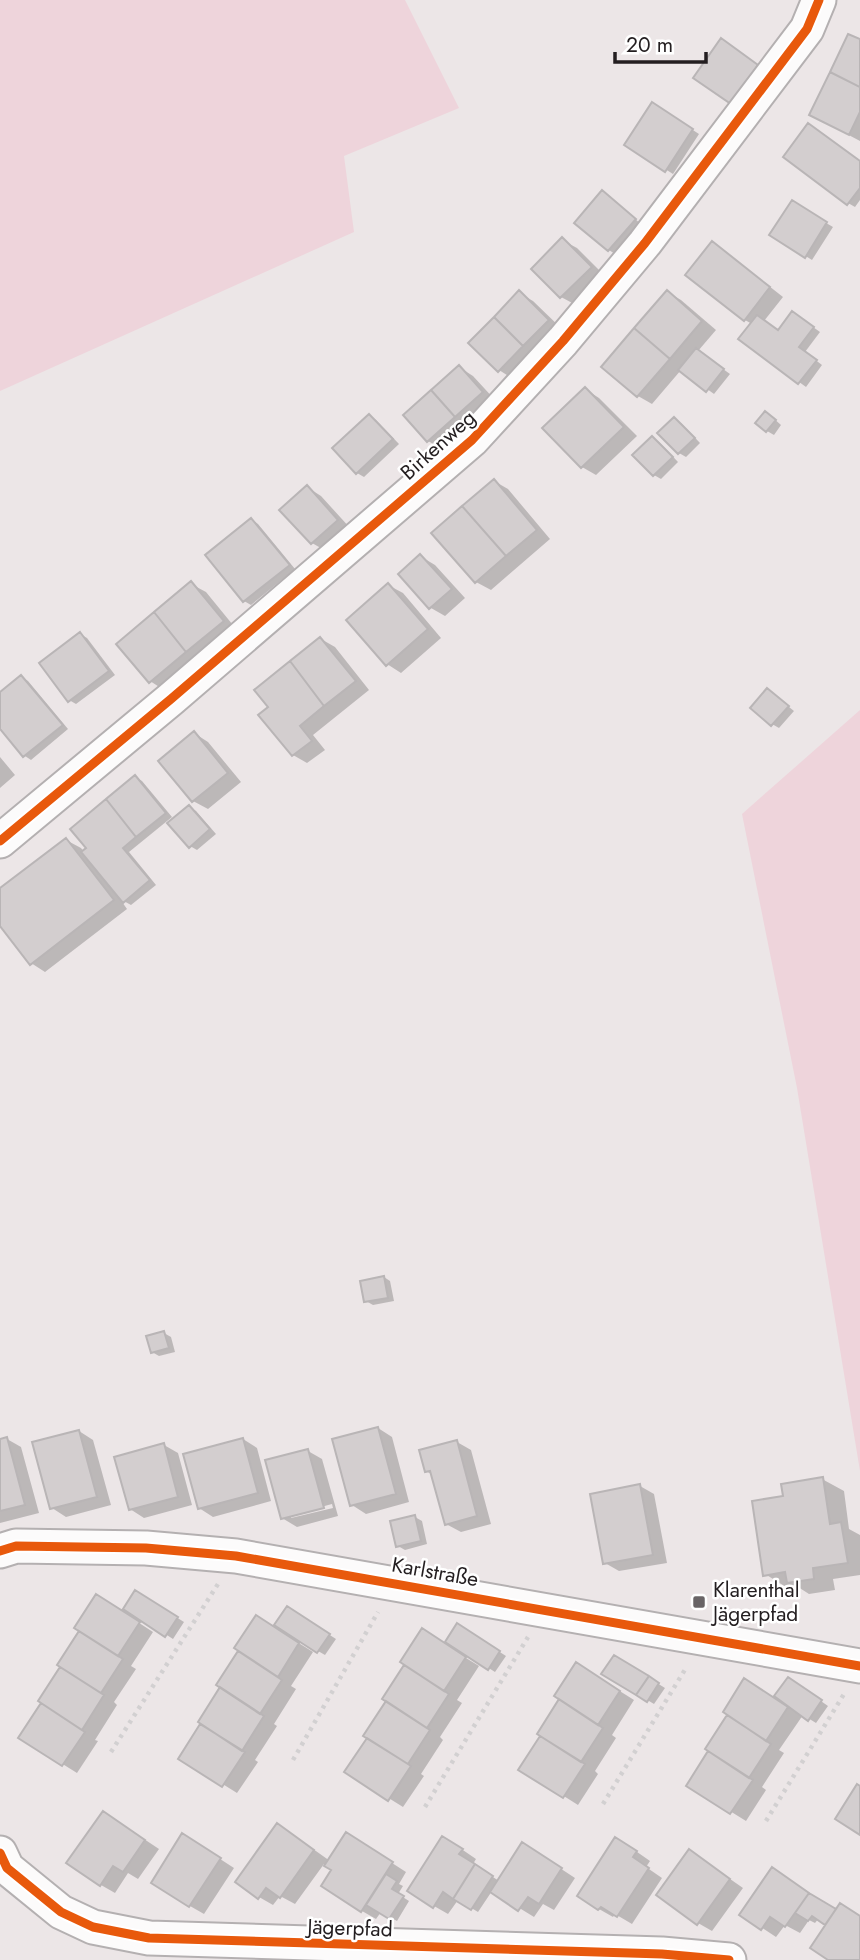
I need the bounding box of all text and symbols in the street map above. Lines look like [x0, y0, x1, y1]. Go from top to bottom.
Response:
scale bar [615, 21, 706, 65]
text: 20 m [626, 30, 673, 60]
street label: Birkenweg [394, 403, 482, 487]
street label: Karlstraße [389, 1550, 481, 1594]
place label: Klarenthal Jägerpfad [710, 1575, 800, 1629]
marker: Klarenthal Jägerpfad [691, 1594, 707, 1610]
street label: Jägerpfad [304, 1911, 393, 1944]

